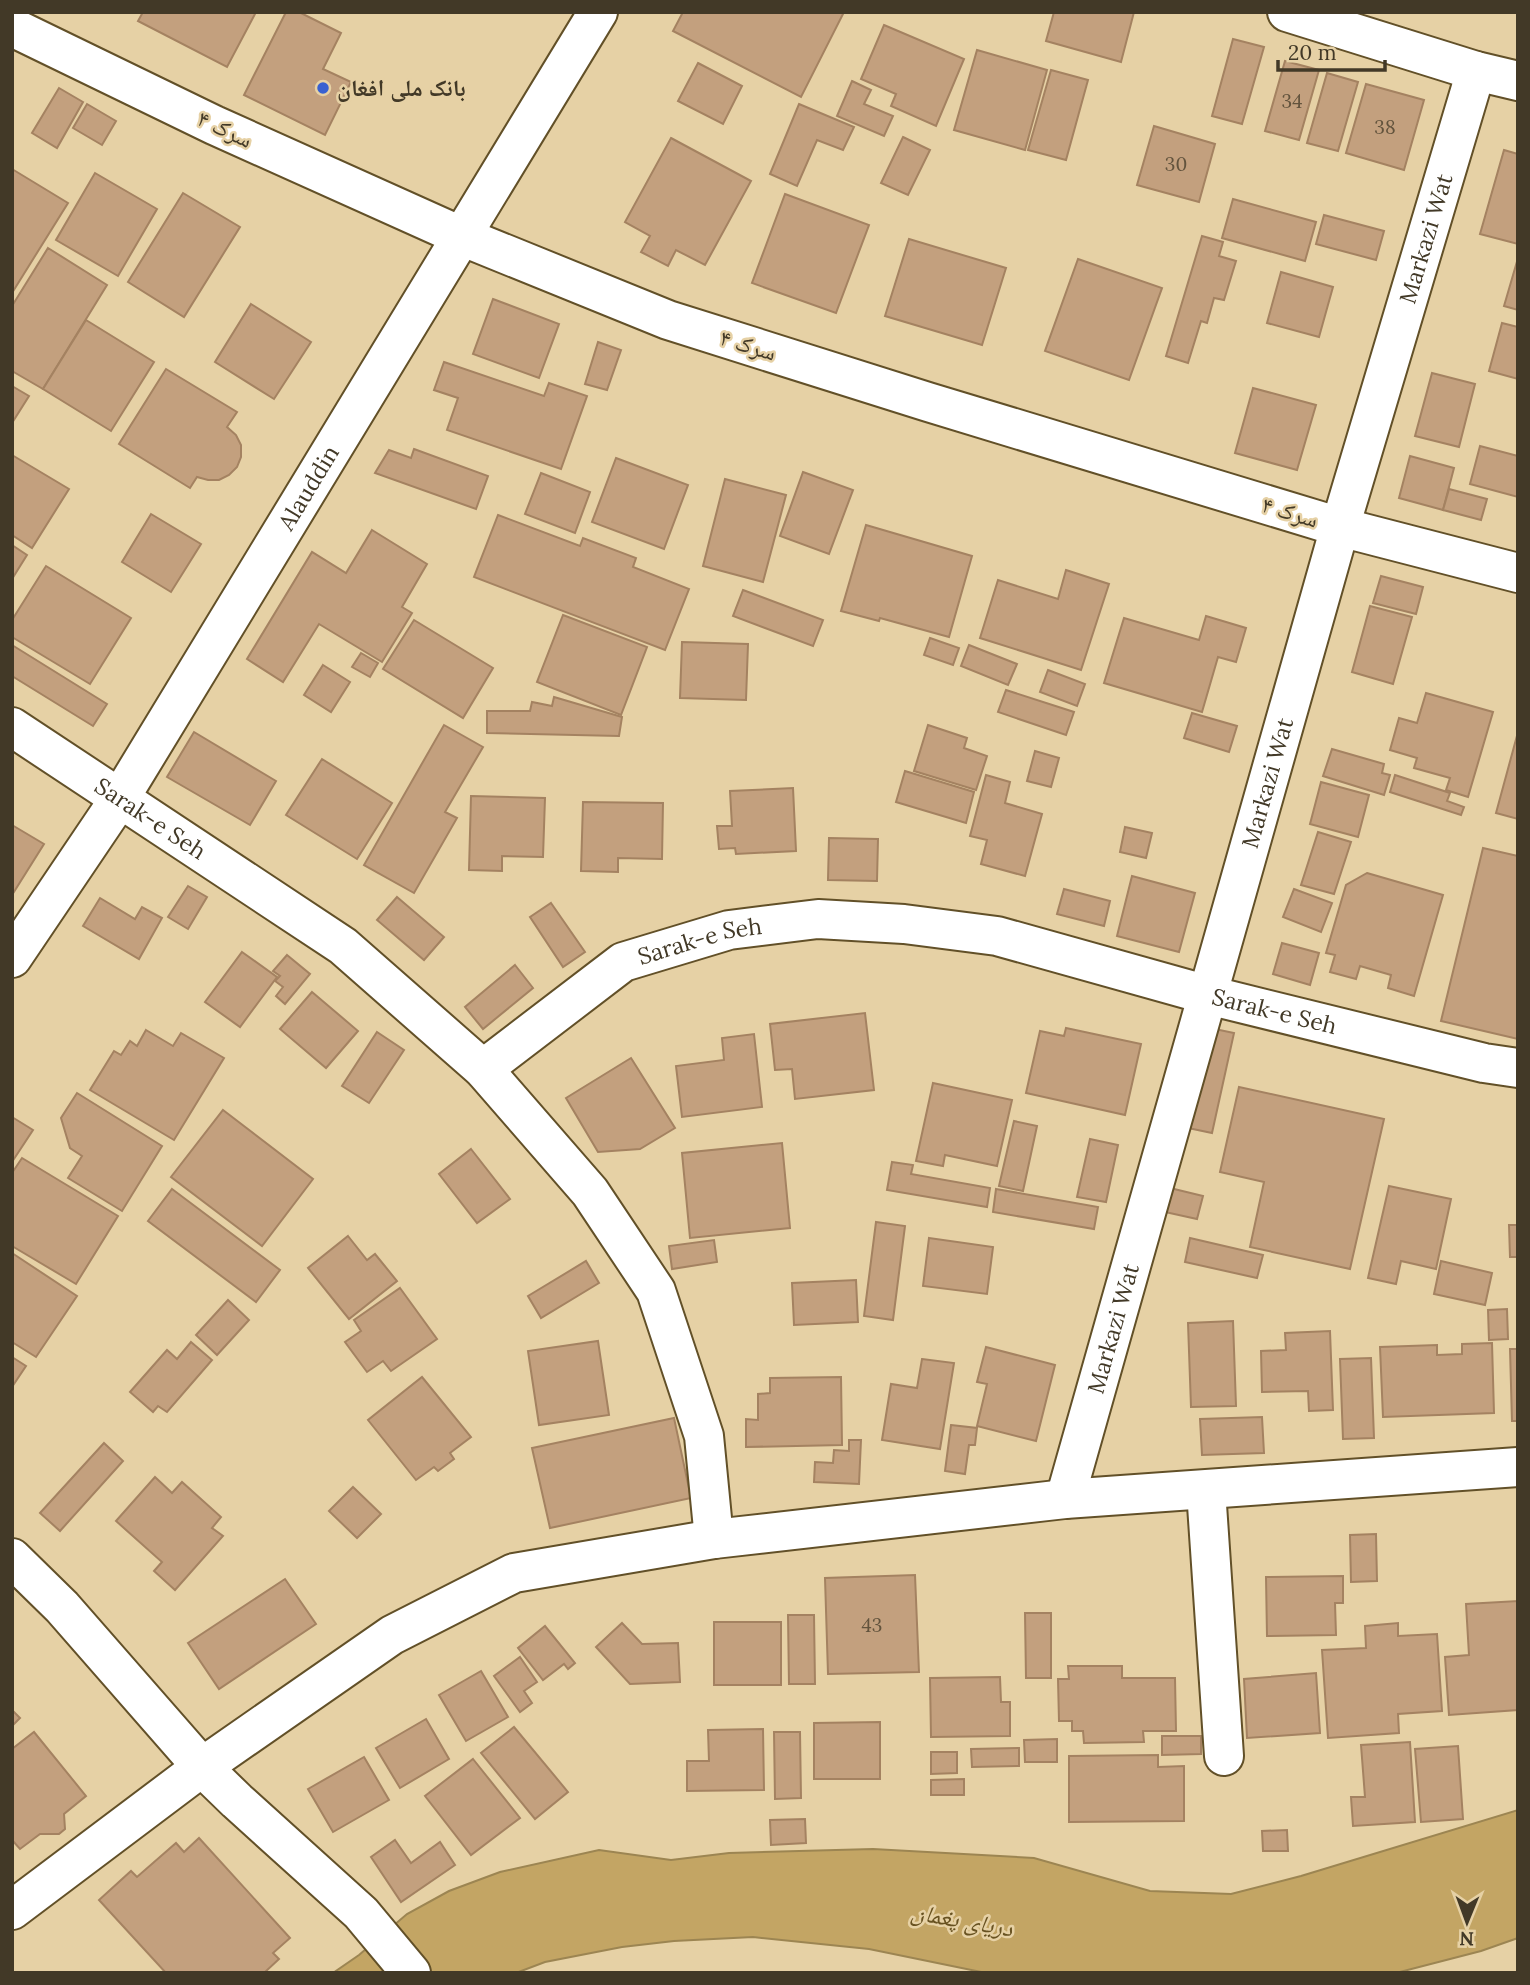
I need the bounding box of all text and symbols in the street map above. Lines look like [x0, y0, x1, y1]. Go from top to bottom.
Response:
scale bar [1278, 28, 1385, 72]
text: 20 m [1288, 39, 1337, 66]
place label: بانک ملی افغان [337, 73, 466, 102]
marker: بانک ملی افغان [315, 80, 331, 96]
house number: 34 [1282, 89, 1302, 113]
street label: سرک ۴ [193, 103, 257, 154]
house number: 38 [1374, 115, 1396, 139]
house number: 30 [1165, 152, 1187, 176]
street label: Markazi Wat [1392, 170, 1459, 307]
street label: سرک ۴ [716, 322, 780, 367]
street label: Alauddin [271, 440, 345, 536]
street label: سرک ۴ [1258, 489, 1322, 534]
street label: Markazi Wat [1235, 714, 1299, 851]
street label: Sarak-e Seh [90, 771, 212, 866]
street label: Sarak-e Seh [634, 911, 764, 971]
street label: Sarak-e Seh [1209, 982, 1340, 1040]
street label: Markazi Wat [1081, 1260, 1145, 1397]
house number: 43 [862, 1613, 882, 1637]
north arrow [1432, 1887, 1502, 1957]
water label: دریای پغمان [909, 1895, 1015, 1944]
text: N [1459, 1927, 1474, 1951]

